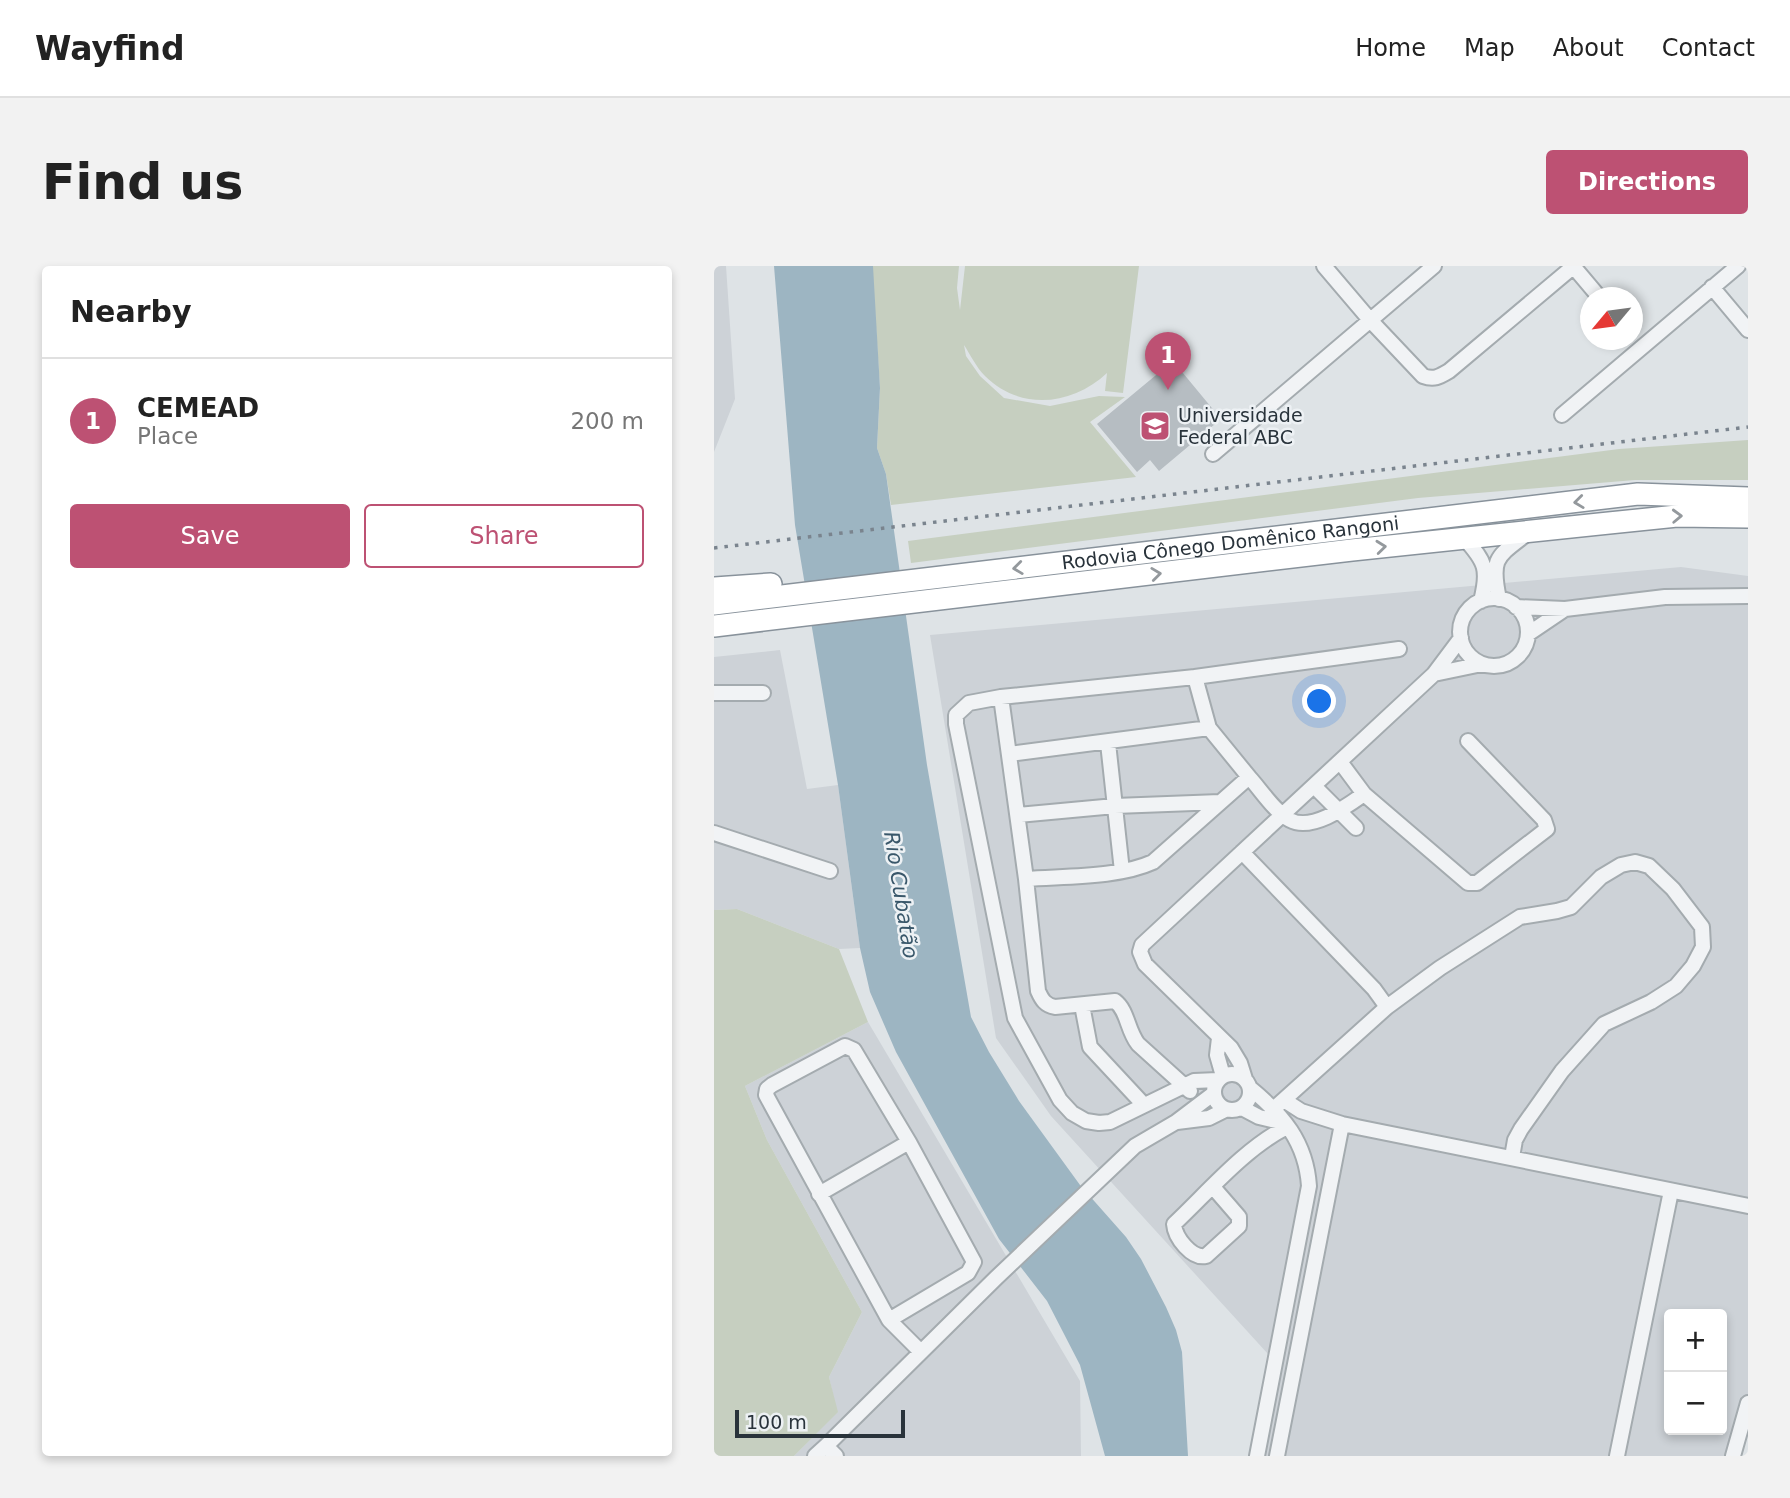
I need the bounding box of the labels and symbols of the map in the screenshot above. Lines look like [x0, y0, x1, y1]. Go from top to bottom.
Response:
north arrow [1580, 287, 1643, 350]
pin: 1 [1145, 332, 1191, 390]
place label: Universidade Federal ABC [1178, 404, 1303, 448]
school or university icon: Universidade Federal ABC [1138, 409, 1172, 443]
one-way arrow [1573, 494, 1584, 509]
one-way arrow [1672, 509, 1683, 524]
street label: Rodovia Cônego Domênico Rangoni [1060, 512, 1400, 574]
one-way arrow [1376, 540, 1387, 555]
one-way arrow [1012, 560, 1023, 575]
one-way arrow [1150, 567, 1161, 582]
your location [1302, 684, 1336, 718]
water label: Rio Cubatão [879, 830, 923, 960]
scale bar [735, 1407, 905, 1439]

